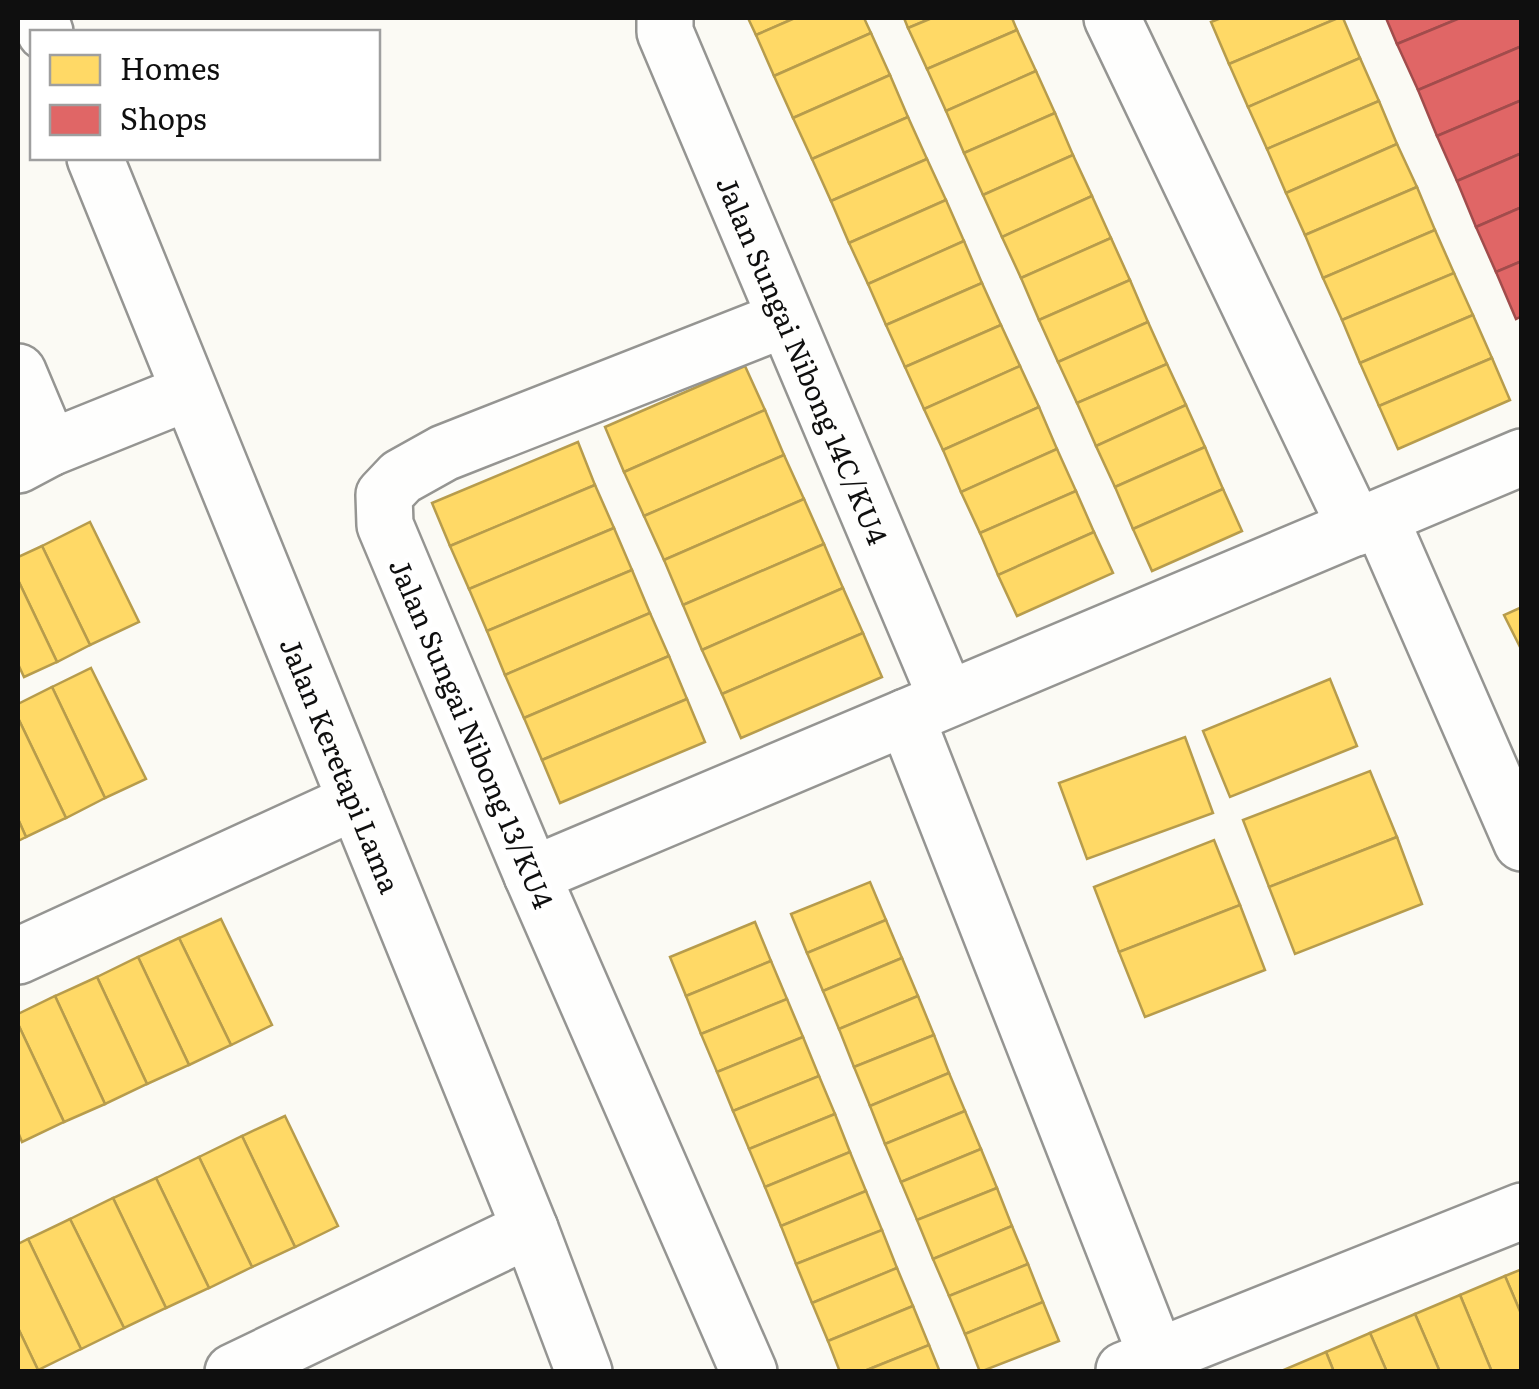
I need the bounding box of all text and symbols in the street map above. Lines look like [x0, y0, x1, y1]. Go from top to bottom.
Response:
legend [30, 30, 380, 160]
text: Homes [120, 45, 220, 89]
text: Shops [120, 95, 207, 139]
street label: Jalan Sungai Nibong 14C/KU4 [707, 169, 900, 551]
street label: Jalan Sungai Nibong 13/KU4 [380, 551, 566, 915]
street label: Jalan Keretapi Lama [271, 631, 412, 899]

